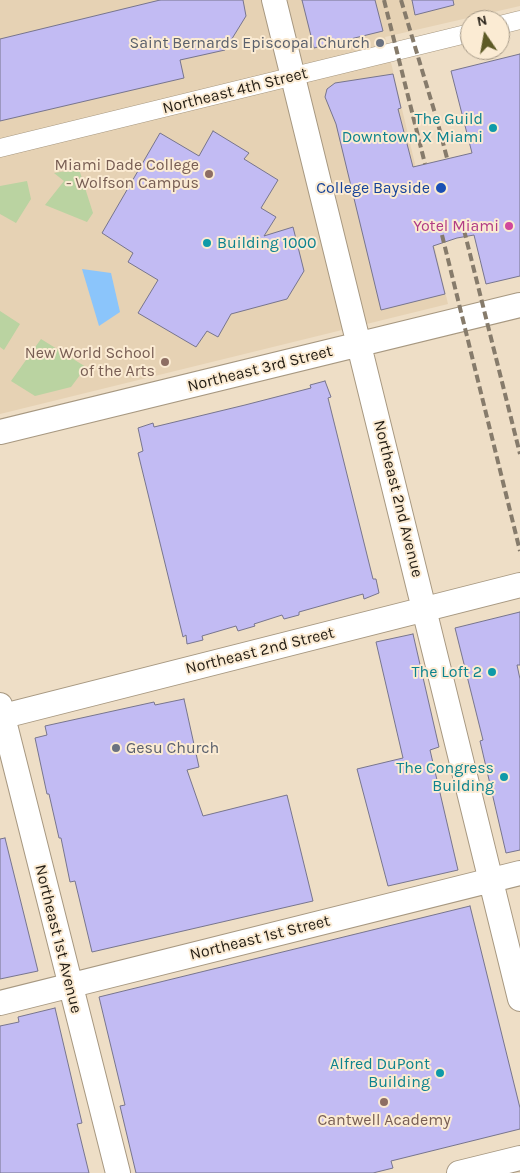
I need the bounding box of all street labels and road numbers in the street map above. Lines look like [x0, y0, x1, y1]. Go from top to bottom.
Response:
street label: Northeast 4th Street [161, 64, 309, 118]
street label: Northeast 3rd Street [185, 342, 335, 396]
street label: Northeast 2nd Avenue [369, 418, 427, 580]
street label: Northeast 2nd Street [184, 623, 336, 679]
street label: Northeast 1st Avenue [30, 863, 86, 1015]
street label: Northeast 1st Street [188, 911, 332, 965]

